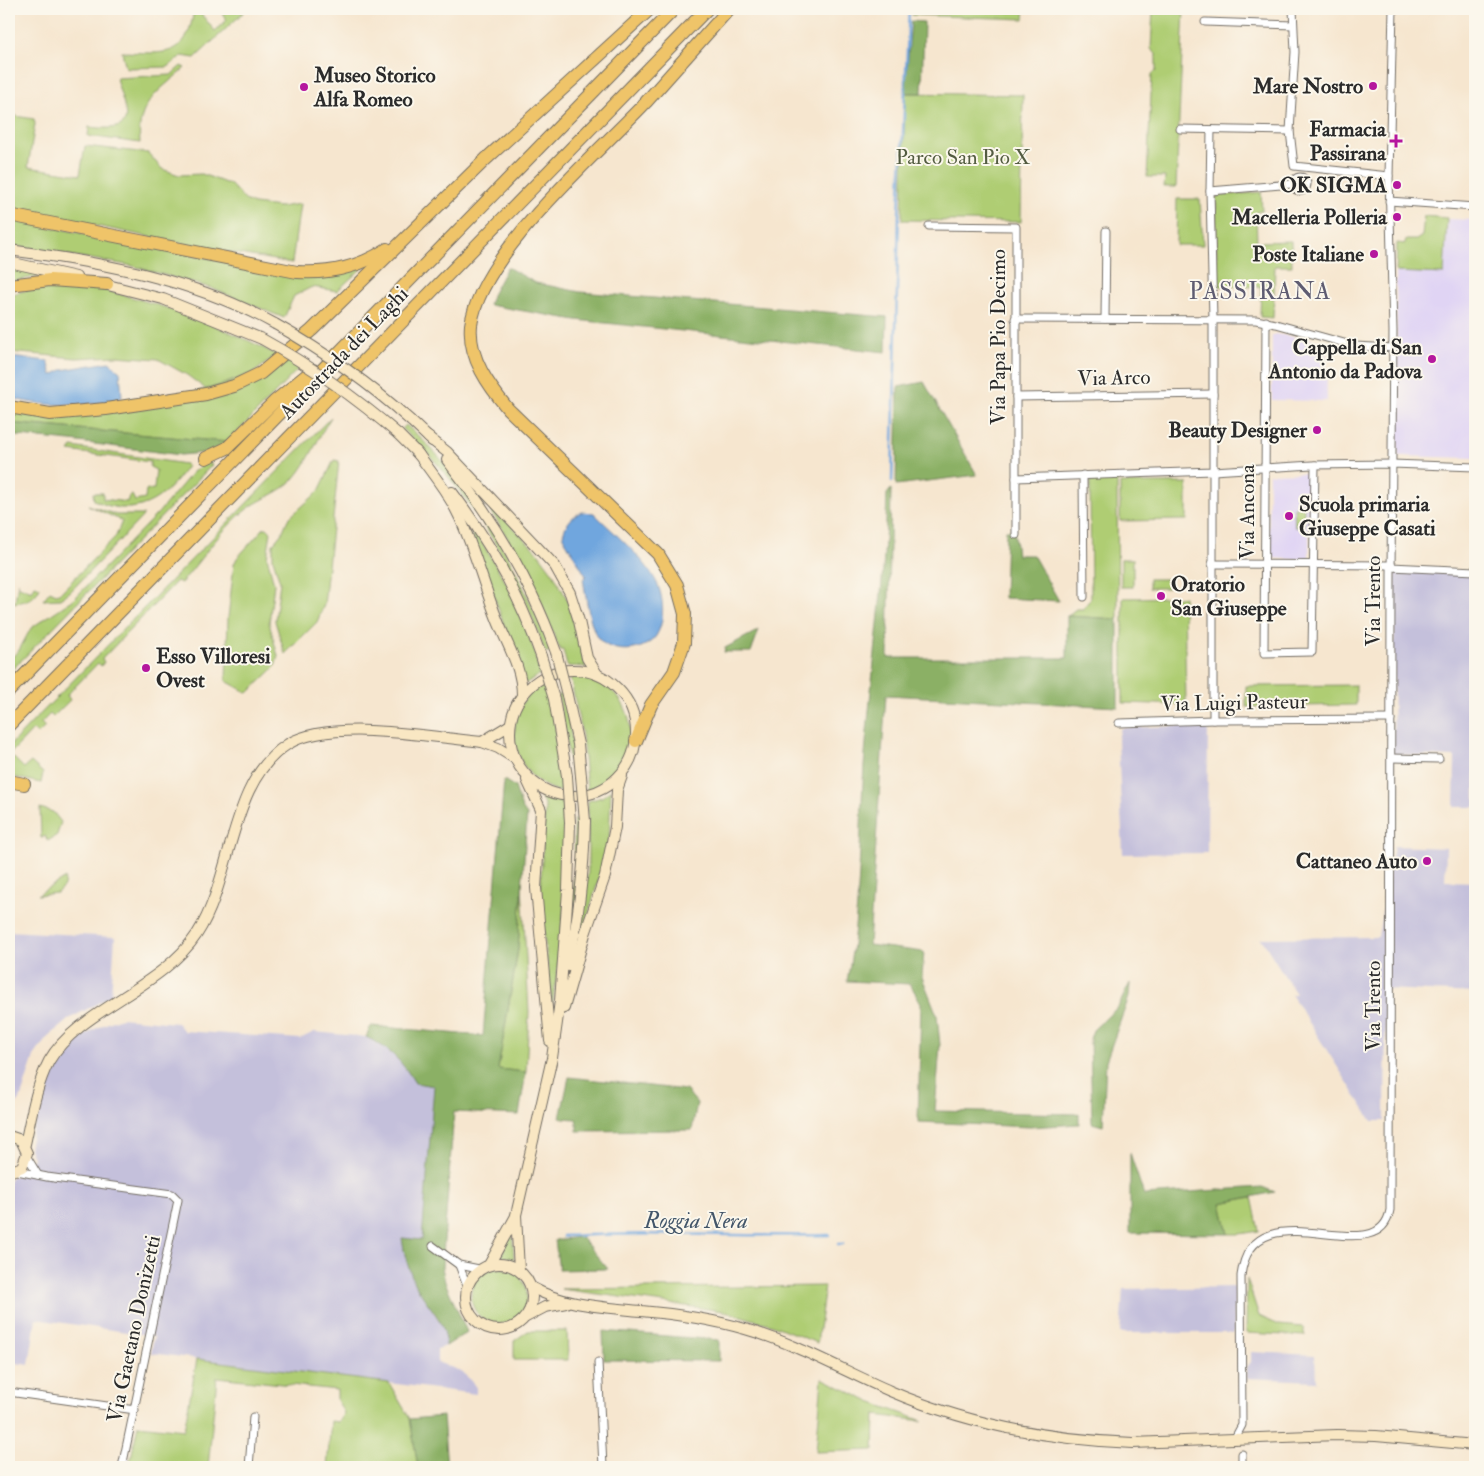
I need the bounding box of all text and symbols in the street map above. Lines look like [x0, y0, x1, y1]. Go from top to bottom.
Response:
place label: Museo Storico Alfa Romeo [313, 62, 436, 113]
place label: Mare Nostro [1252, 73, 1363, 100]
marker: Mare Nostro [1367, 80, 1379, 92]
marker: Museo Storico Alfa Romeo [298, 81, 310, 93]
place label: Farmacia Passirana [1309, 116, 1387, 167]
marker: Farmacia Passirana [1390, 135, 1402, 147]
park label: Parco San Pio X [895, 144, 1031, 171]
place label: OK SIGMA [1280, 172, 1388, 199]
marker: OK SIGMA [1391, 179, 1403, 191]
place label: Macelleria Polleria [1231, 204, 1388, 231]
marker: Macelleria Polleria [1391, 211, 1403, 223]
place label: Poste Italiane [1252, 241, 1364, 268]
marker: Poste Italiane [1368, 248, 1380, 260]
street label: Via Papa Pio Decimo [985, 249, 1012, 425]
district label: PASSIRANA [1189, 276, 1331, 307]
street label: Autostrada dei Laghi [273, 281, 415, 426]
place label: Cappella di San Antonio da Padova [1268, 334, 1423, 385]
marker: Cappella di San Antonio da Padova [1426, 353, 1438, 365]
street label: Via Arco [1077, 364, 1151, 392]
place label: Beauty Designer [1168, 417, 1308, 444]
marker: Beauty Designer [1311, 424, 1323, 436]
street label: Via Ancona [1234, 464, 1261, 560]
place label: Scuola primaria Giuseppe Casati [1299, 491, 1436, 542]
marker: Scuola primaria Giuseppe Casati [1283, 510, 1295, 522]
street label: Via Trento [1360, 556, 1387, 646]
place label: Oratorio San Giuseppe [1171, 571, 1287, 622]
marker: Oratorio San Giuseppe [1155, 590, 1167, 602]
place label: Esso Villoresi Ovest [156, 643, 271, 694]
marker: Esso Villoresi Ovest [140, 662, 152, 674]
street label: Via Luigi Pasteur [1160, 688, 1308, 718]
place label: Cattaneo Auto [1296, 848, 1417, 875]
marker: Cattaneo Auto [1421, 855, 1433, 867]
street label: Via Trento [1360, 961, 1387, 1051]
water label: Roggia Nera [643, 1207, 748, 1235]
street label: Via Gaetano Donizetti [101, 1232, 167, 1425]

